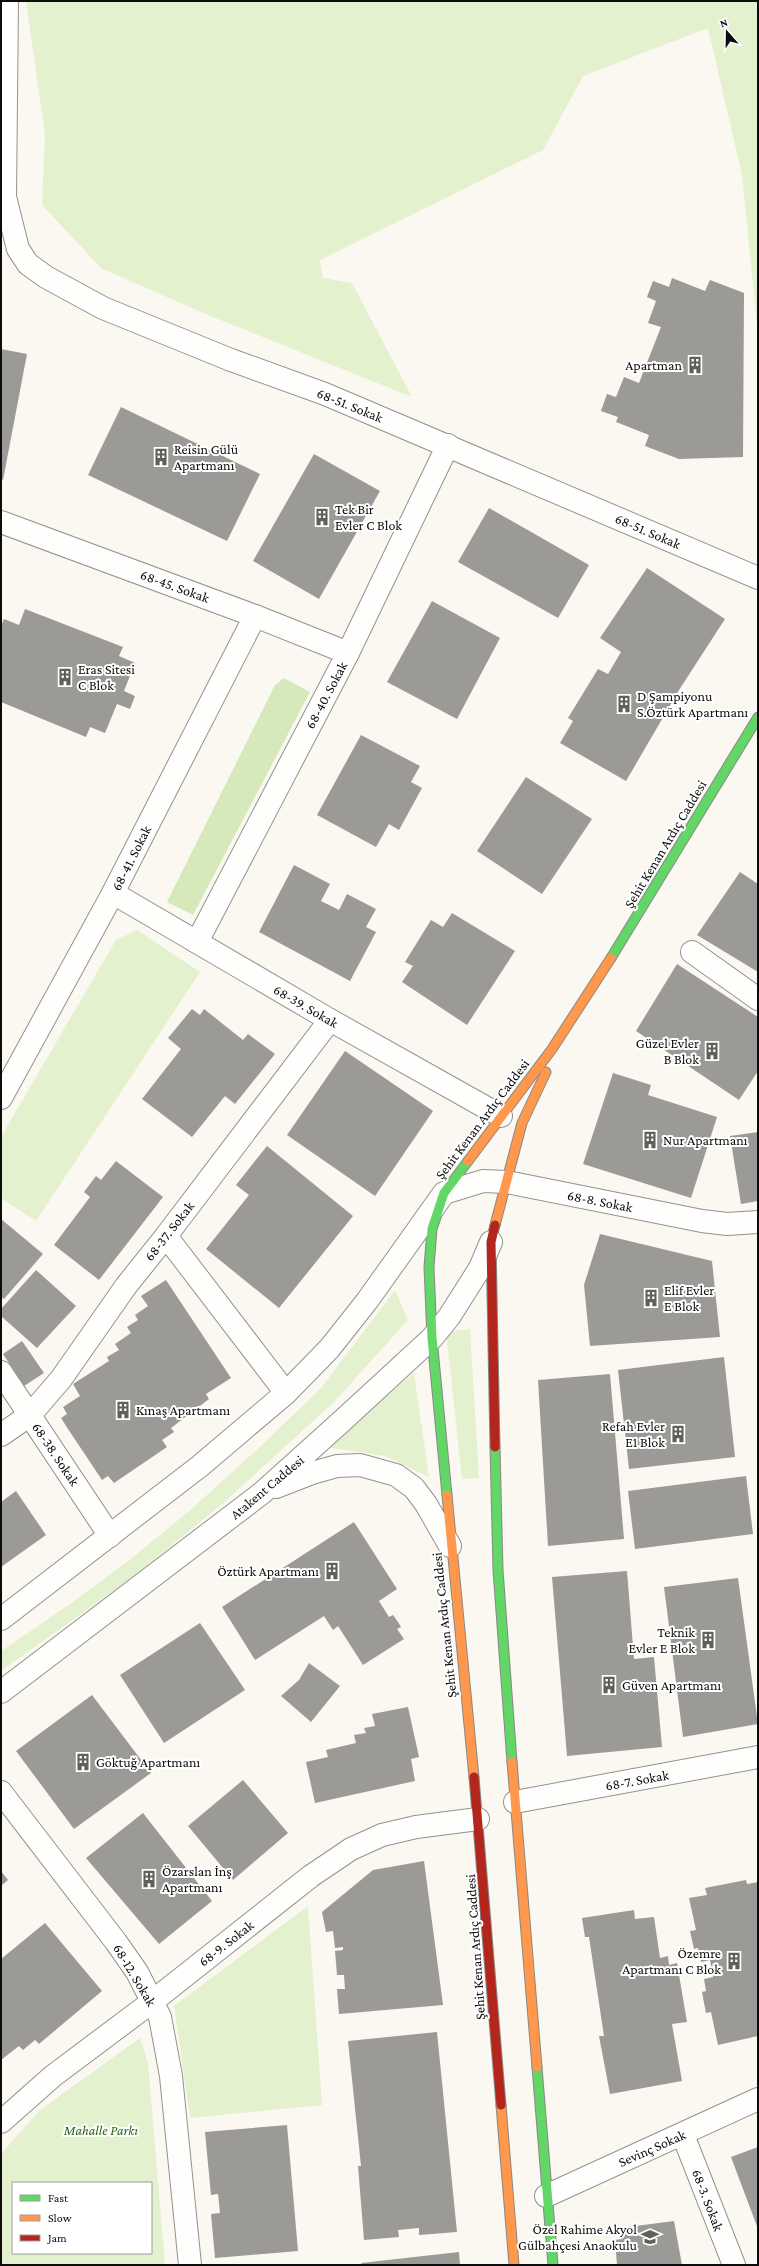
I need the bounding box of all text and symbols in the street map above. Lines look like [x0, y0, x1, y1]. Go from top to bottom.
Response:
north arrow [707, 12, 747, 52]
text: N [718, 16, 730, 30]
building icon: Apartman [685, 355, 705, 375]
place label: Apartman [625, 357, 682, 373]
street label: 68-51. Sokak [315, 384, 386, 426]
place label: Reisin Gülü Apartmanı [174, 441, 239, 473]
building icon: Reisin Gülü Apartmanı [151, 447, 171, 467]
place label: Tek Bir Evler C Blok [335, 501, 402, 533]
building icon: Tek Bir Evler C Blok [312, 507, 332, 527]
street label: 68-51. Sokak [613, 510, 684, 552]
street label: 68-45. Sokak [138, 566, 212, 606]
street label: 68-40. Sokak [302, 658, 351, 731]
place label: Eras Sitesi C Blok [78, 661, 135, 693]
building icon: Eras Sitesi C Blok [55, 667, 75, 687]
place label: D Şampiyonu S.Öztürk Apartmanı [637, 688, 749, 720]
building icon: D Şampiyonu S.Öztürk Apartmanı [614, 694, 634, 714]
street label: Şehit Kenan Ardıç Caddesi [621, 777, 710, 911]
street label: 68-41. Sokak [108, 823, 154, 893]
street label: 68-39. Sokak [271, 981, 341, 1031]
place label: Güzel Evler B Blok [636, 1035, 699, 1067]
building icon: Güzel Evler B Blok [702, 1041, 722, 1061]
street label: Şehit Kenan Ardıç Caddesi [432, 1056, 533, 1182]
building icon: Nur Apartmanı [640, 1130, 660, 1150]
place label: Nur Apartmanı [663, 1132, 748, 1148]
street label: 68-8. Sokak [566, 1187, 634, 1215]
street label: 68-37. Sokak [141, 1198, 197, 1264]
place label: Elif Evler E Blok [664, 1282, 714, 1314]
building icon: Elif Evler E Blok [641, 1288, 661, 1308]
building icon: Kınaş Apartmanı [113, 1400, 133, 1420]
place label: Kınaş Apartmanı [136, 1402, 230, 1418]
place label: Refah Evler E1 Blok [602, 1418, 665, 1450]
street label: 68-38. Sokak [29, 1419, 83, 1489]
building icon: Refah Evler E1 Blok [668, 1424, 688, 1444]
street label: Atakent Caddesi [227, 1451, 307, 1522]
street label: Şehit Kenan Ardıç Caddesi [428, 1551, 460, 1699]
building icon: Öztürk Apartmanı [322, 1561, 342, 1581]
place label: Öztürk Apartmanı [217, 1563, 319, 1579]
place label: Teknik Evler E Blok [629, 1624, 695, 1656]
building icon: Teknik Evler E Blok [698, 1630, 718, 1650]
building icon: Güven Apartmanı [599, 1675, 619, 1695]
place label: Güven Apartmanı [622, 1677, 722, 1693]
building icon: Göktuğ Apartmanı [73, 1752, 93, 1772]
place label: Göktuğ Apartmanı [96, 1754, 201, 1770]
street label: 68-7. Sokak [604, 1766, 670, 1793]
place label: Özarslan İnş Apartmanı [162, 1863, 232, 1895]
building icon: Özarslan İnş Apartmanı [139, 1869, 159, 1889]
street label: Şehit Kenan Ardıç Caddesi [462, 1873, 488, 2020]
street label: 68-9. Sokak [195, 1916, 257, 1969]
street label: 68-12. Sokak [110, 1941, 160, 2009]
place label: Özemre Apartmanı C Blok [622, 1945, 721, 1977]
building icon: Özemre Apartmanı C Blok [724, 1951, 744, 1971]
park label: Mahalle Parkı [63, 2122, 138, 2138]
street label: Sevinç Sokak [616, 2126, 688, 2170]
street label: 68-3. Sokak [689, 2167, 727, 2234]
legend [12, 2182, 152, 2254]
text: Fast [48, 2191, 69, 2205]
text: Slow [48, 2211, 72, 2225]
place label: Özel Rahime Akyol Gülbahçesi Anaokulu [518, 2221, 638, 2253]
school or university icon: Özel Rahime Akyol Gülbahçesi Anaokulu [640, 2227, 660, 2247]
text: Jam [47, 2231, 67, 2245]

